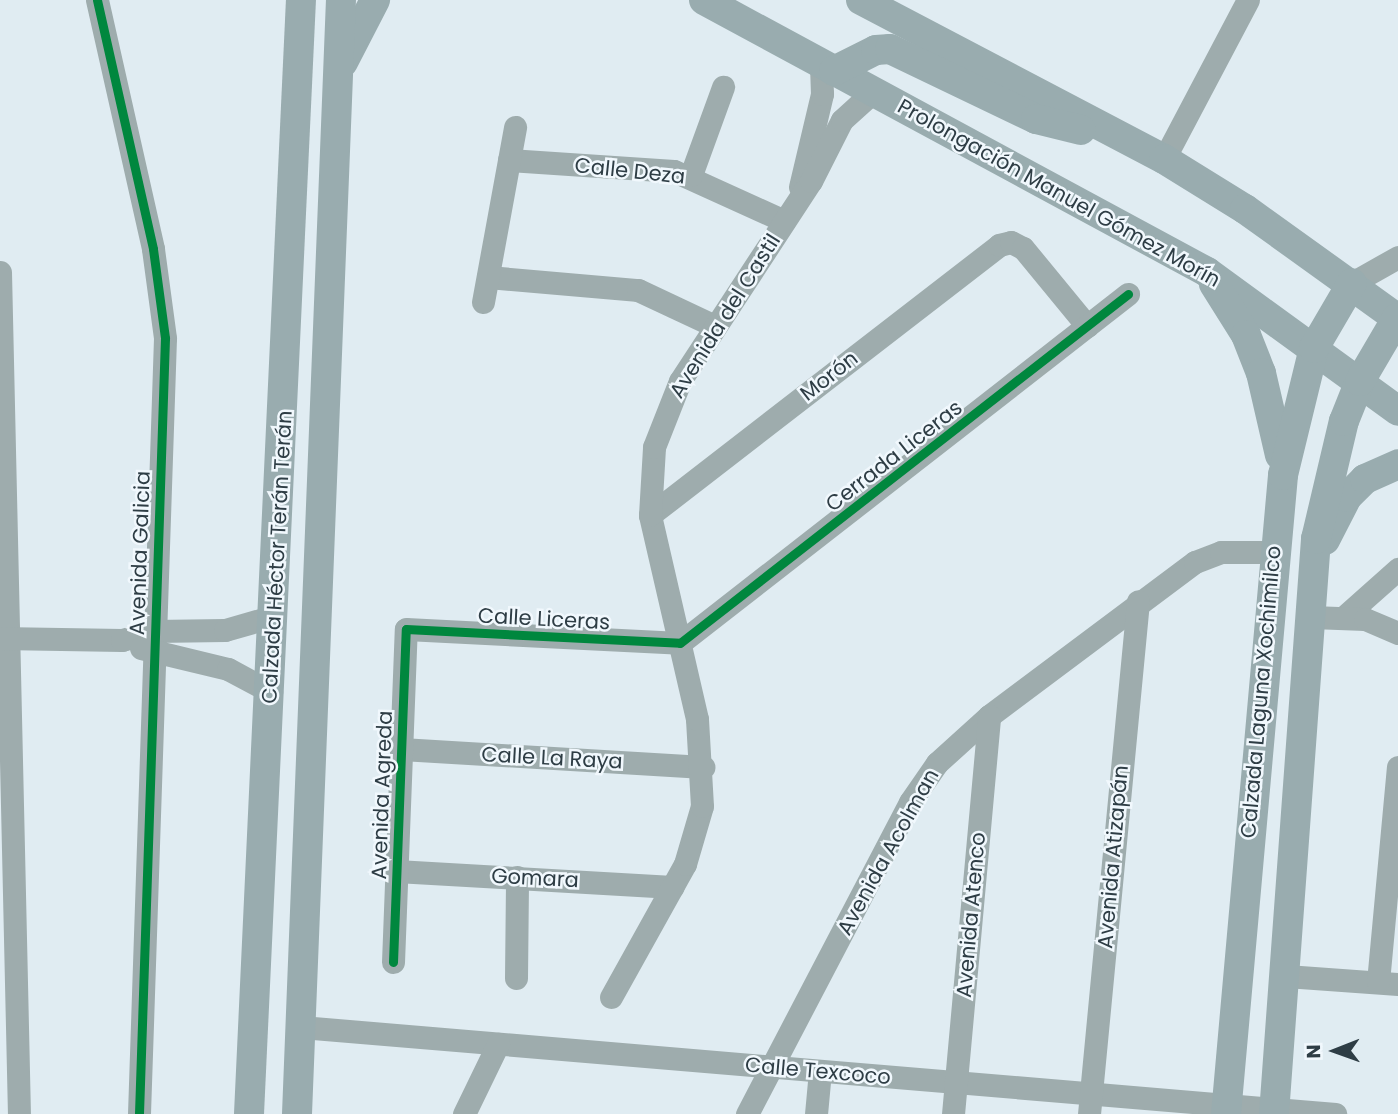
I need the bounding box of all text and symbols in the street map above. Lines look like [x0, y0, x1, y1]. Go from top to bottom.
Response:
street label: Prolongación Manuel Gómez Morín [893, 94, 1225, 292]
street label: Calle Deza [573, 153, 687, 189]
street label: Avenida del Castil [664, 229, 786, 403]
street label: Morón [795, 346, 863, 406]
street label: Cerrada Liceras [821, 395, 967, 517]
street label: Calzada Héctor Terán Terán [257, 410, 297, 704]
street label: Avenida Galicia [125, 470, 155, 636]
street label: Calzada Laguna Xochimilco [1236, 545, 1286, 839]
street label: Calle Liceras [477, 603, 611, 635]
street label: Avenida Agreda [366, 710, 398, 880]
street label: Calle La Raya [481, 742, 623, 774]
street label: Avenida Acolman [832, 764, 944, 940]
street label: Avenida Atizapán [1092, 764, 1134, 950]
street label: Avenida Atenco [951, 831, 991, 999]
street label: Gomara [491, 863, 579, 893]
north arrow [1300, 1016, 1370, 1086]
text: N [1300, 1044, 1327, 1059]
street label: Calle Texcoco [744, 1052, 892, 1090]

